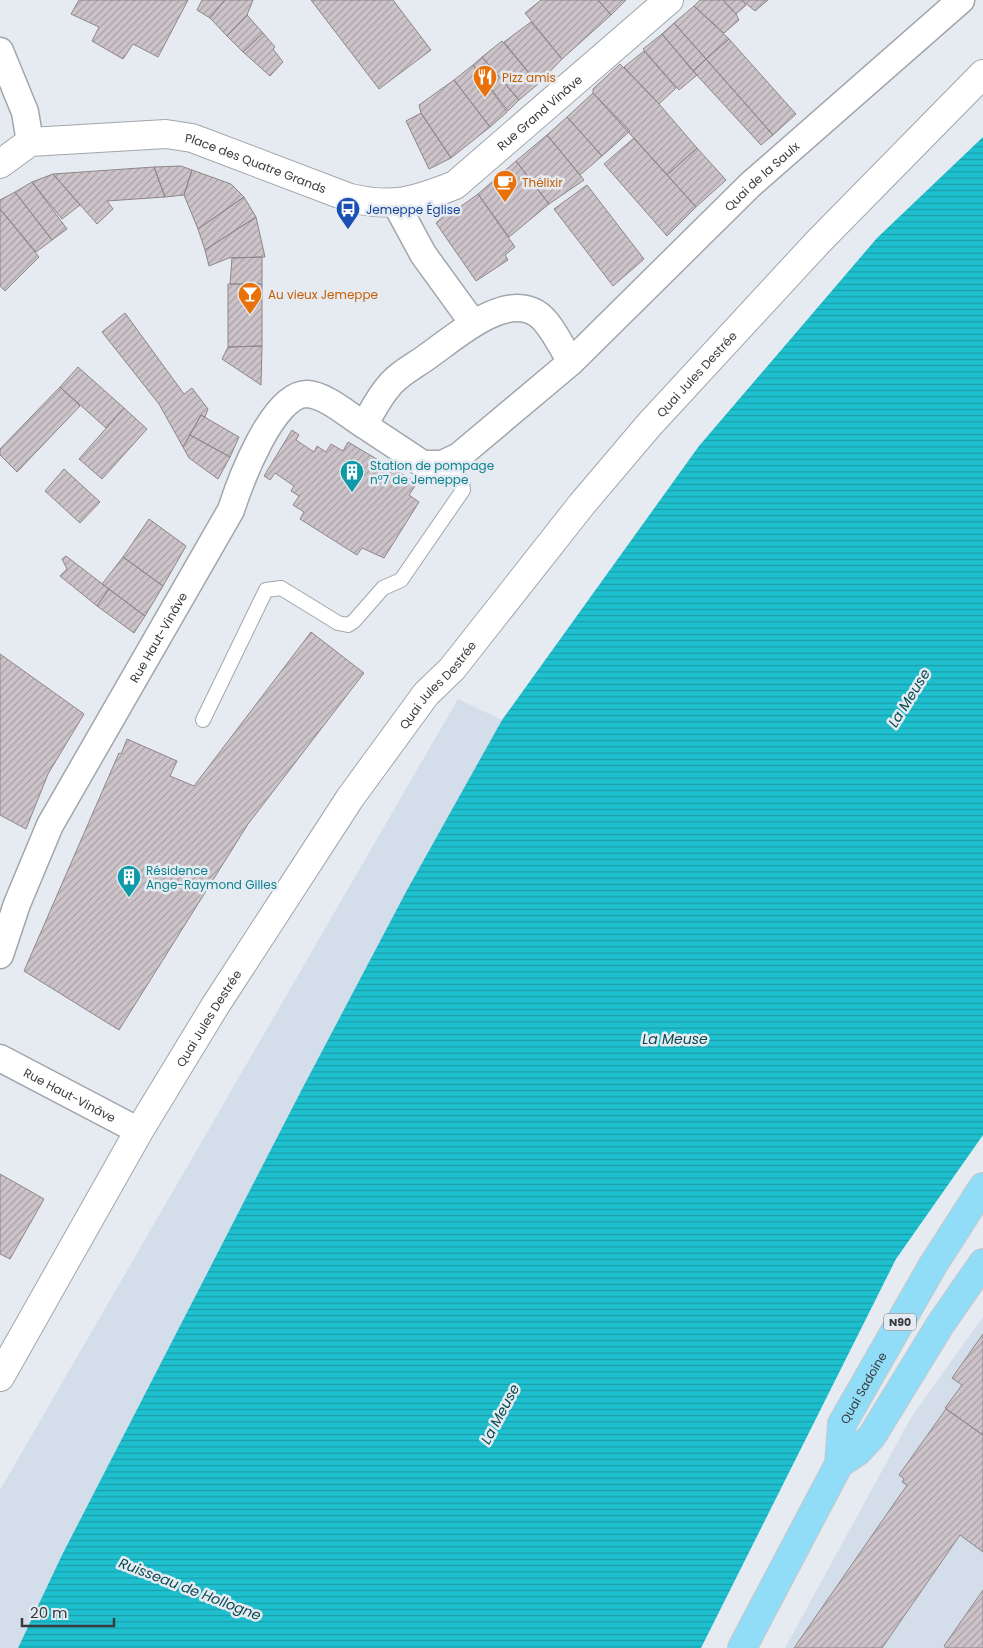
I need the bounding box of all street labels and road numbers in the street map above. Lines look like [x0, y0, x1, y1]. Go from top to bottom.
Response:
street label: Rue Grand Vinâve [493, 71, 585, 154]
street label: Place des Quatre Grands [184, 129, 329, 197]
street label: Quai de la Saulx [720, 137, 803, 215]
street label: Quai Jules Destrée [652, 327, 740, 421]
street label: Rue Haut-Vinâve [125, 589, 191, 686]
street label: Quai Jules Destrée [395, 637, 480, 732]
street label: Quai Jules Destrée [172, 966, 245, 1070]
street label: Rue Haut-Vinâve [21, 1064, 119, 1126]
road number: N90 [884, 1314, 916, 1330]
street label: Quai Sadoine [835, 1348, 890, 1427]

